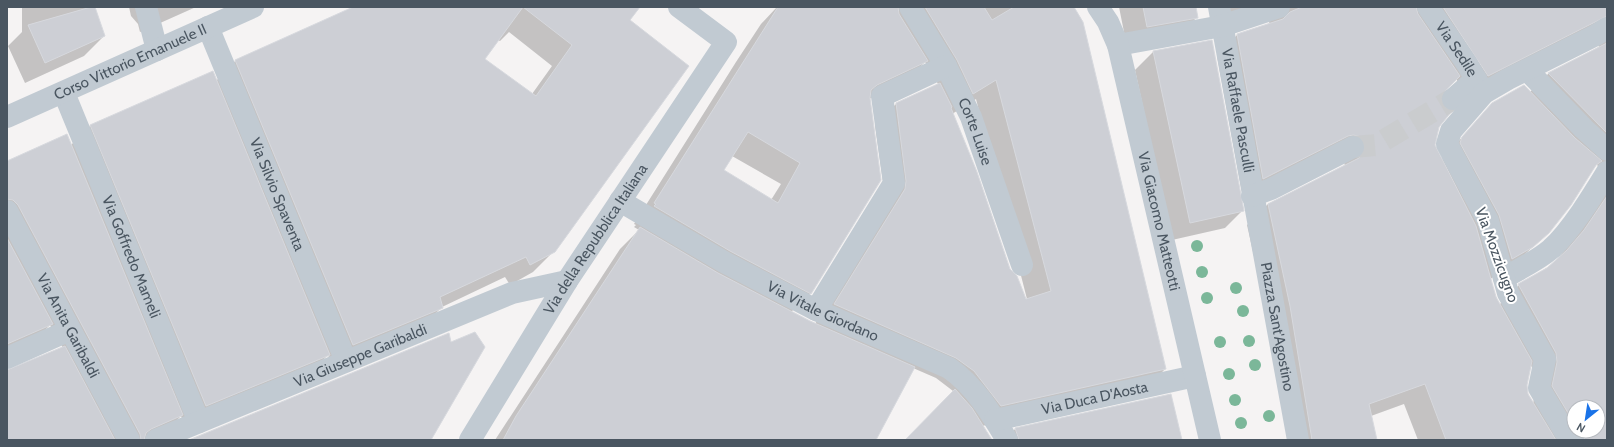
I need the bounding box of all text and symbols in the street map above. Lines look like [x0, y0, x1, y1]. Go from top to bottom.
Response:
street label: Via Sedile [1432, 18, 1482, 80]
street label: Corso Vittorio Emanuele II [51, 20, 209, 104]
street label: Via Raffaele Pasculli [1218, 47, 1258, 174]
street label: Corte Luise [954, 95, 996, 168]
street label: Via Silvio Spaventa [246, 135, 309, 254]
street label: Via Giacomo Matteotti [1134, 150, 1184, 292]
street label: Via della Repubblica Italiana [540, 160, 652, 318]
street label: Via Goffredo Mameli [98, 193, 164, 321]
street label: Via Mozzicugno [1471, 205, 1523, 305]
street label: Piazza Sant'Agostino [1257, 261, 1298, 393]
street label: Via Anita Garibaldi [33, 270, 103, 381]
street label: Via Vitale Giordano [764, 277, 881, 345]
street label: Via Giuseppe Garibaldi [291, 320, 429, 391]
street label: Via Duca D'Aosta [1040, 377, 1150, 419]
north arrow [1566, 399, 1606, 439]
text: N [1574, 420, 1588, 436]

